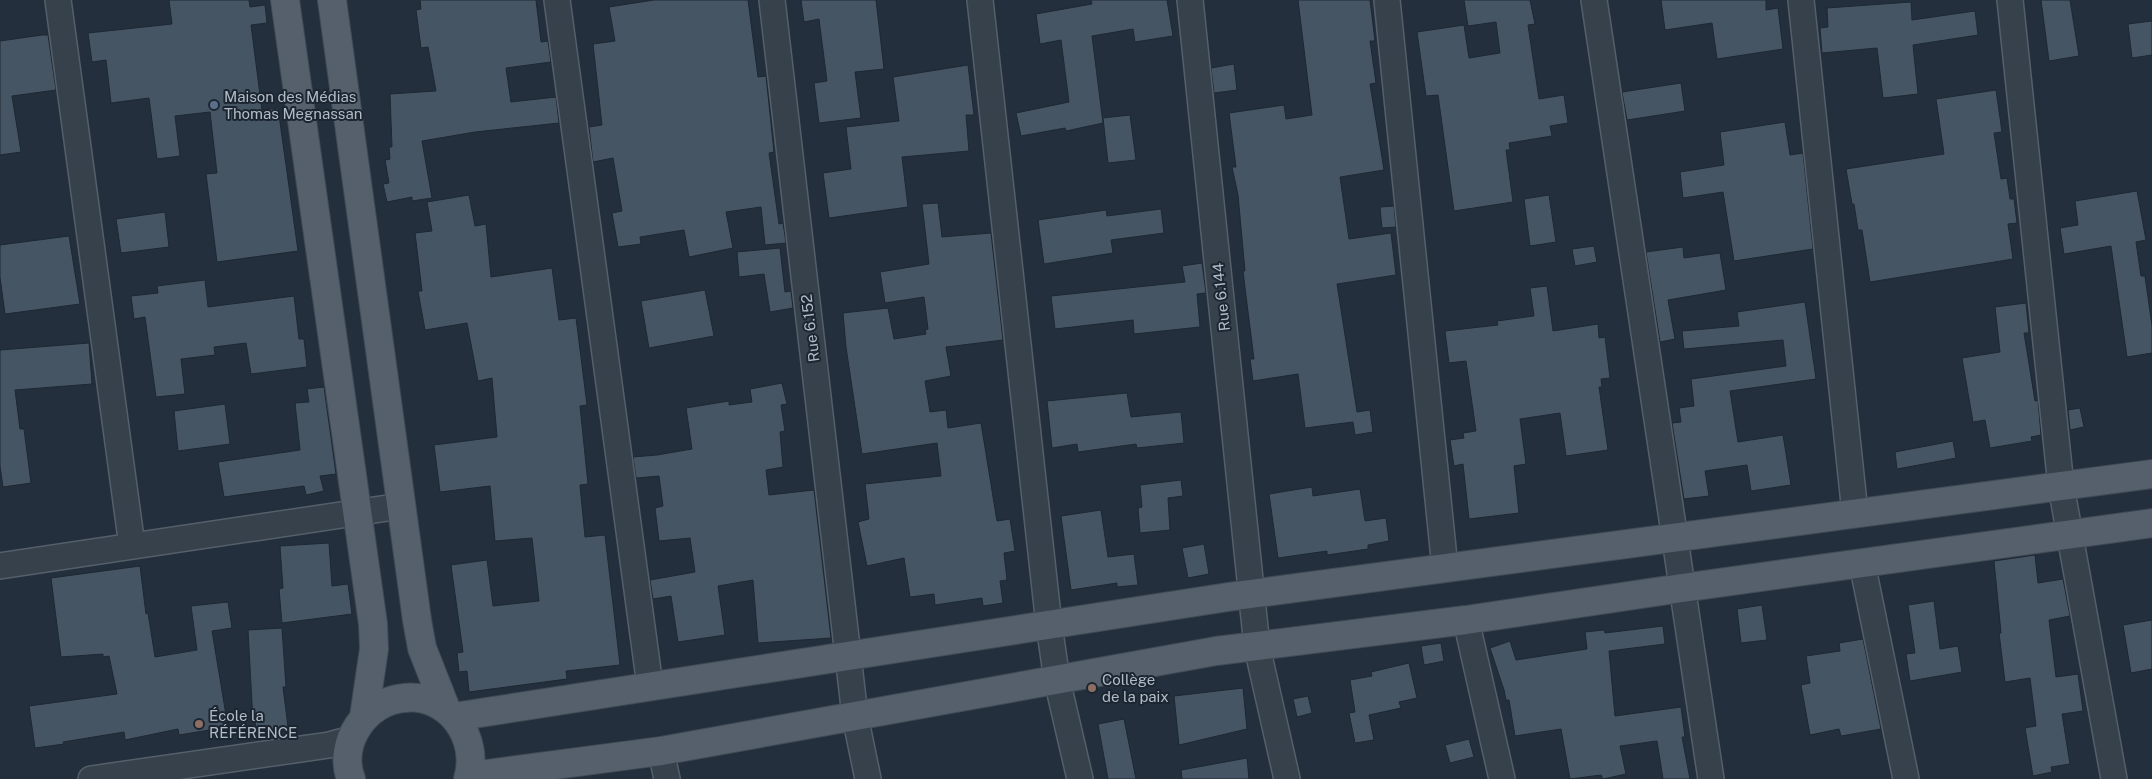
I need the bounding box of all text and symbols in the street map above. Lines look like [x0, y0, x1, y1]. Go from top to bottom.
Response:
place label: Maison des Médias Thomas Megnassan [224, 88, 362, 122]
marker: Maison des Médias Thomas Megnassan [208, 99, 220, 111]
street label: Rue 6.144 [1209, 262, 1233, 332]
street label: Rue 6.152 [797, 293, 823, 363]
place label: Collège de la paix [1102, 671, 1169, 705]
marker: Collège de la paix [1086, 682, 1098, 694]
place label: École la RÉFÉRENCE [209, 707, 297, 741]
marker: École la RÉFÉRENCE [193, 718, 205, 730]

